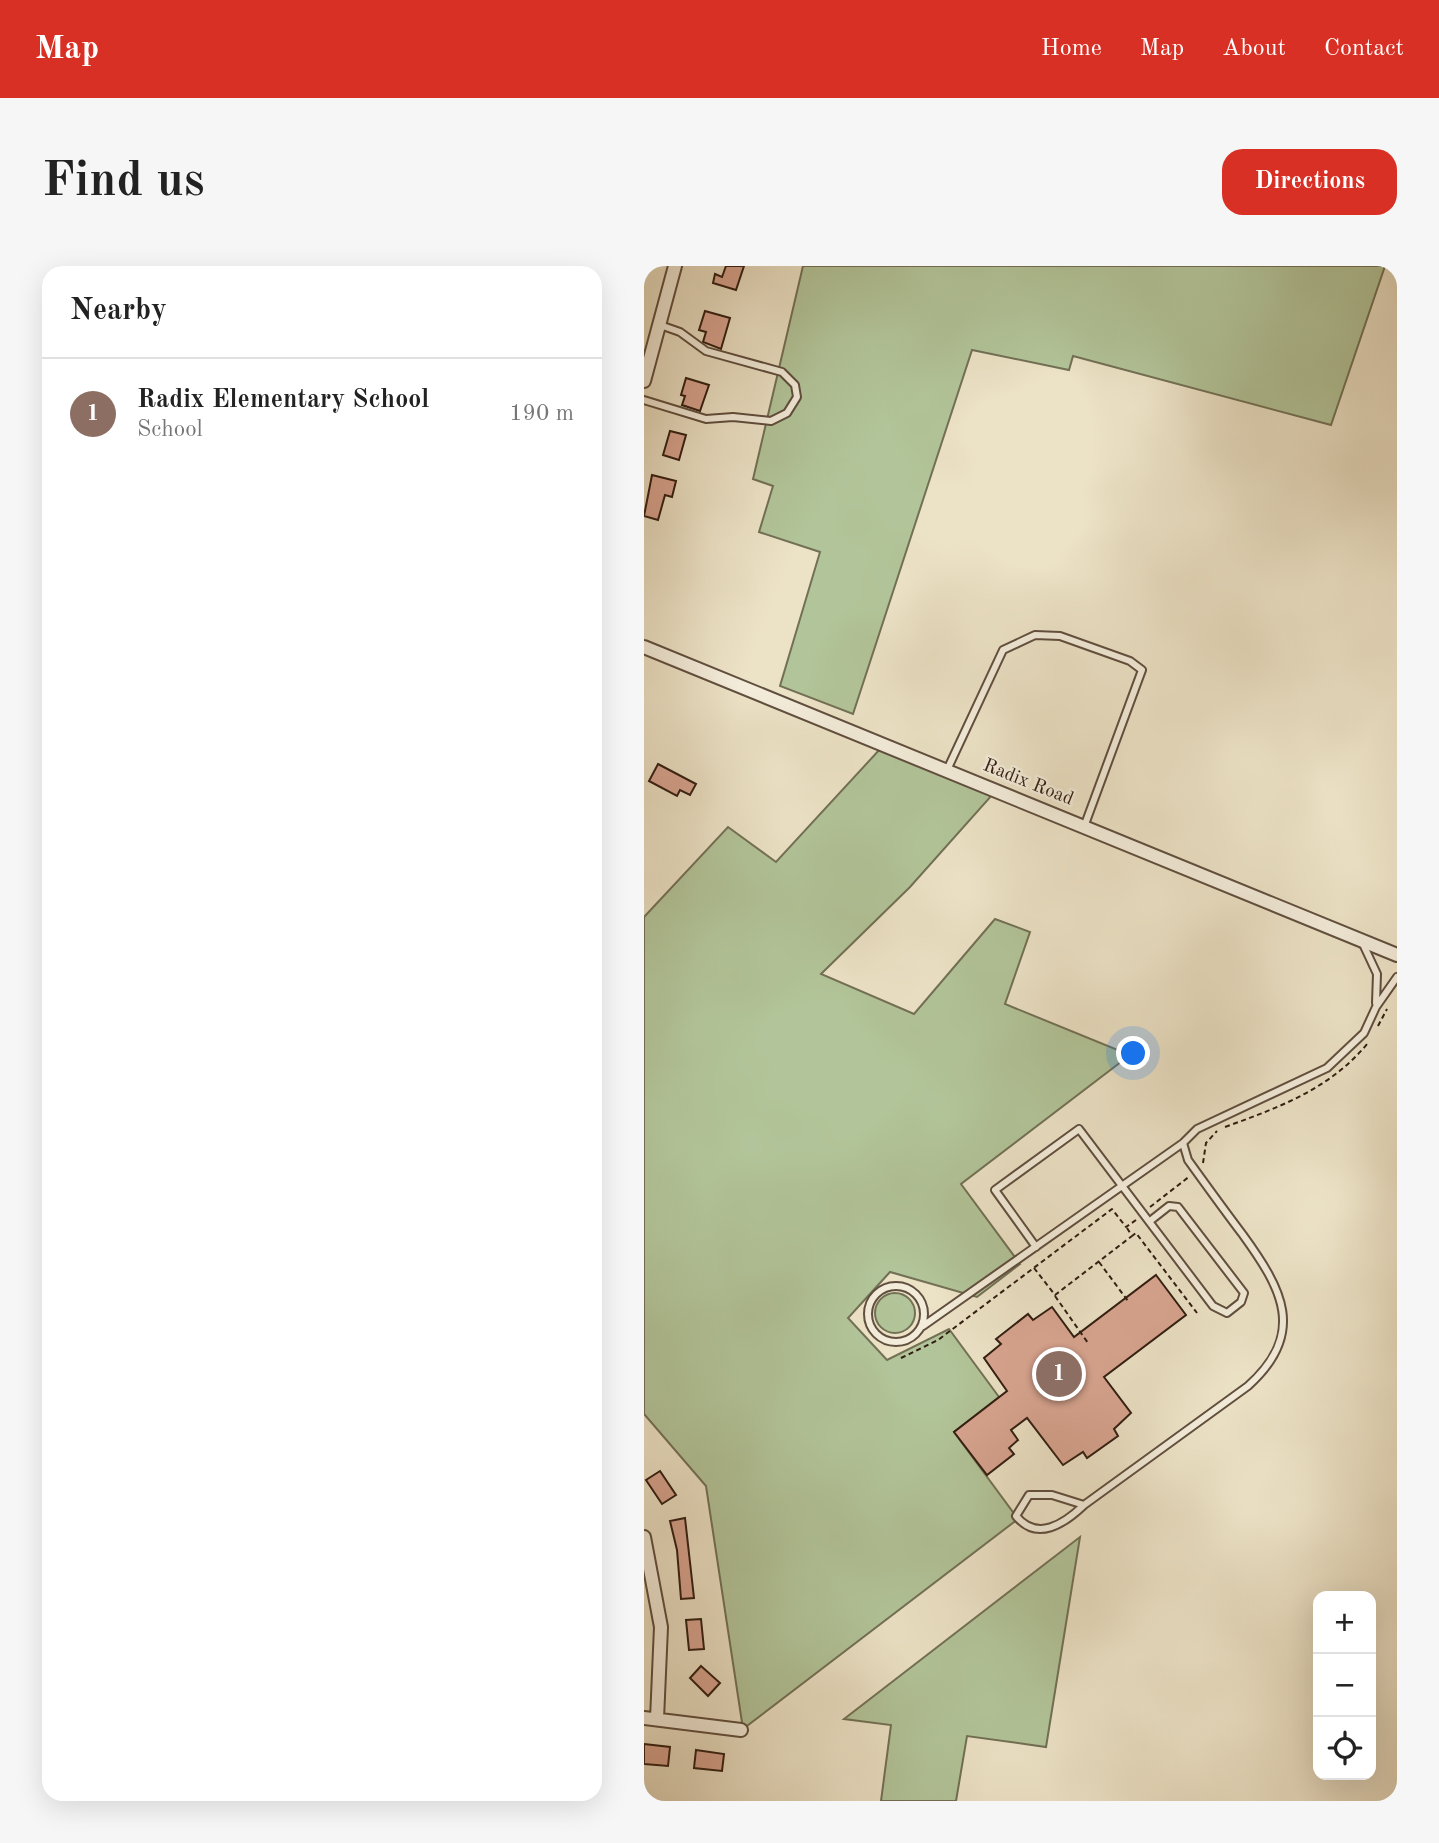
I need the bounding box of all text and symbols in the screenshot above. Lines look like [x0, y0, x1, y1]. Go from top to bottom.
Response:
text: Map [35, 33, 99, 66]
text: Home [1041, 37, 1102, 61]
text: Map [1140, 37, 1184, 61]
text: About [1222, 37, 1286, 61]
text: Contact [1324, 37, 1404, 61]
button: Directions [1222, 149, 1397, 215]
text: Find us [42, 158, 205, 207]
text: Nearby [70, 296, 167, 326]
text: Radix Elementary School [137, 387, 429, 413]
text: 1 [86, 402, 100, 425]
text: 190 m [509, 402, 574, 425]
text: School [137, 418, 203, 441]
street label: Radix Road [980, 756, 1076, 810]
your location [1116, 1036, 1150, 1070]
pin: 1 [1036, 1348, 1082, 1400]
map controls [1313, 1591, 1376, 1780]
button: + [1313, 1591, 1376, 1654]
button: − [1313, 1654, 1376, 1717]
button: locate [1313, 1717, 1376, 1780]

